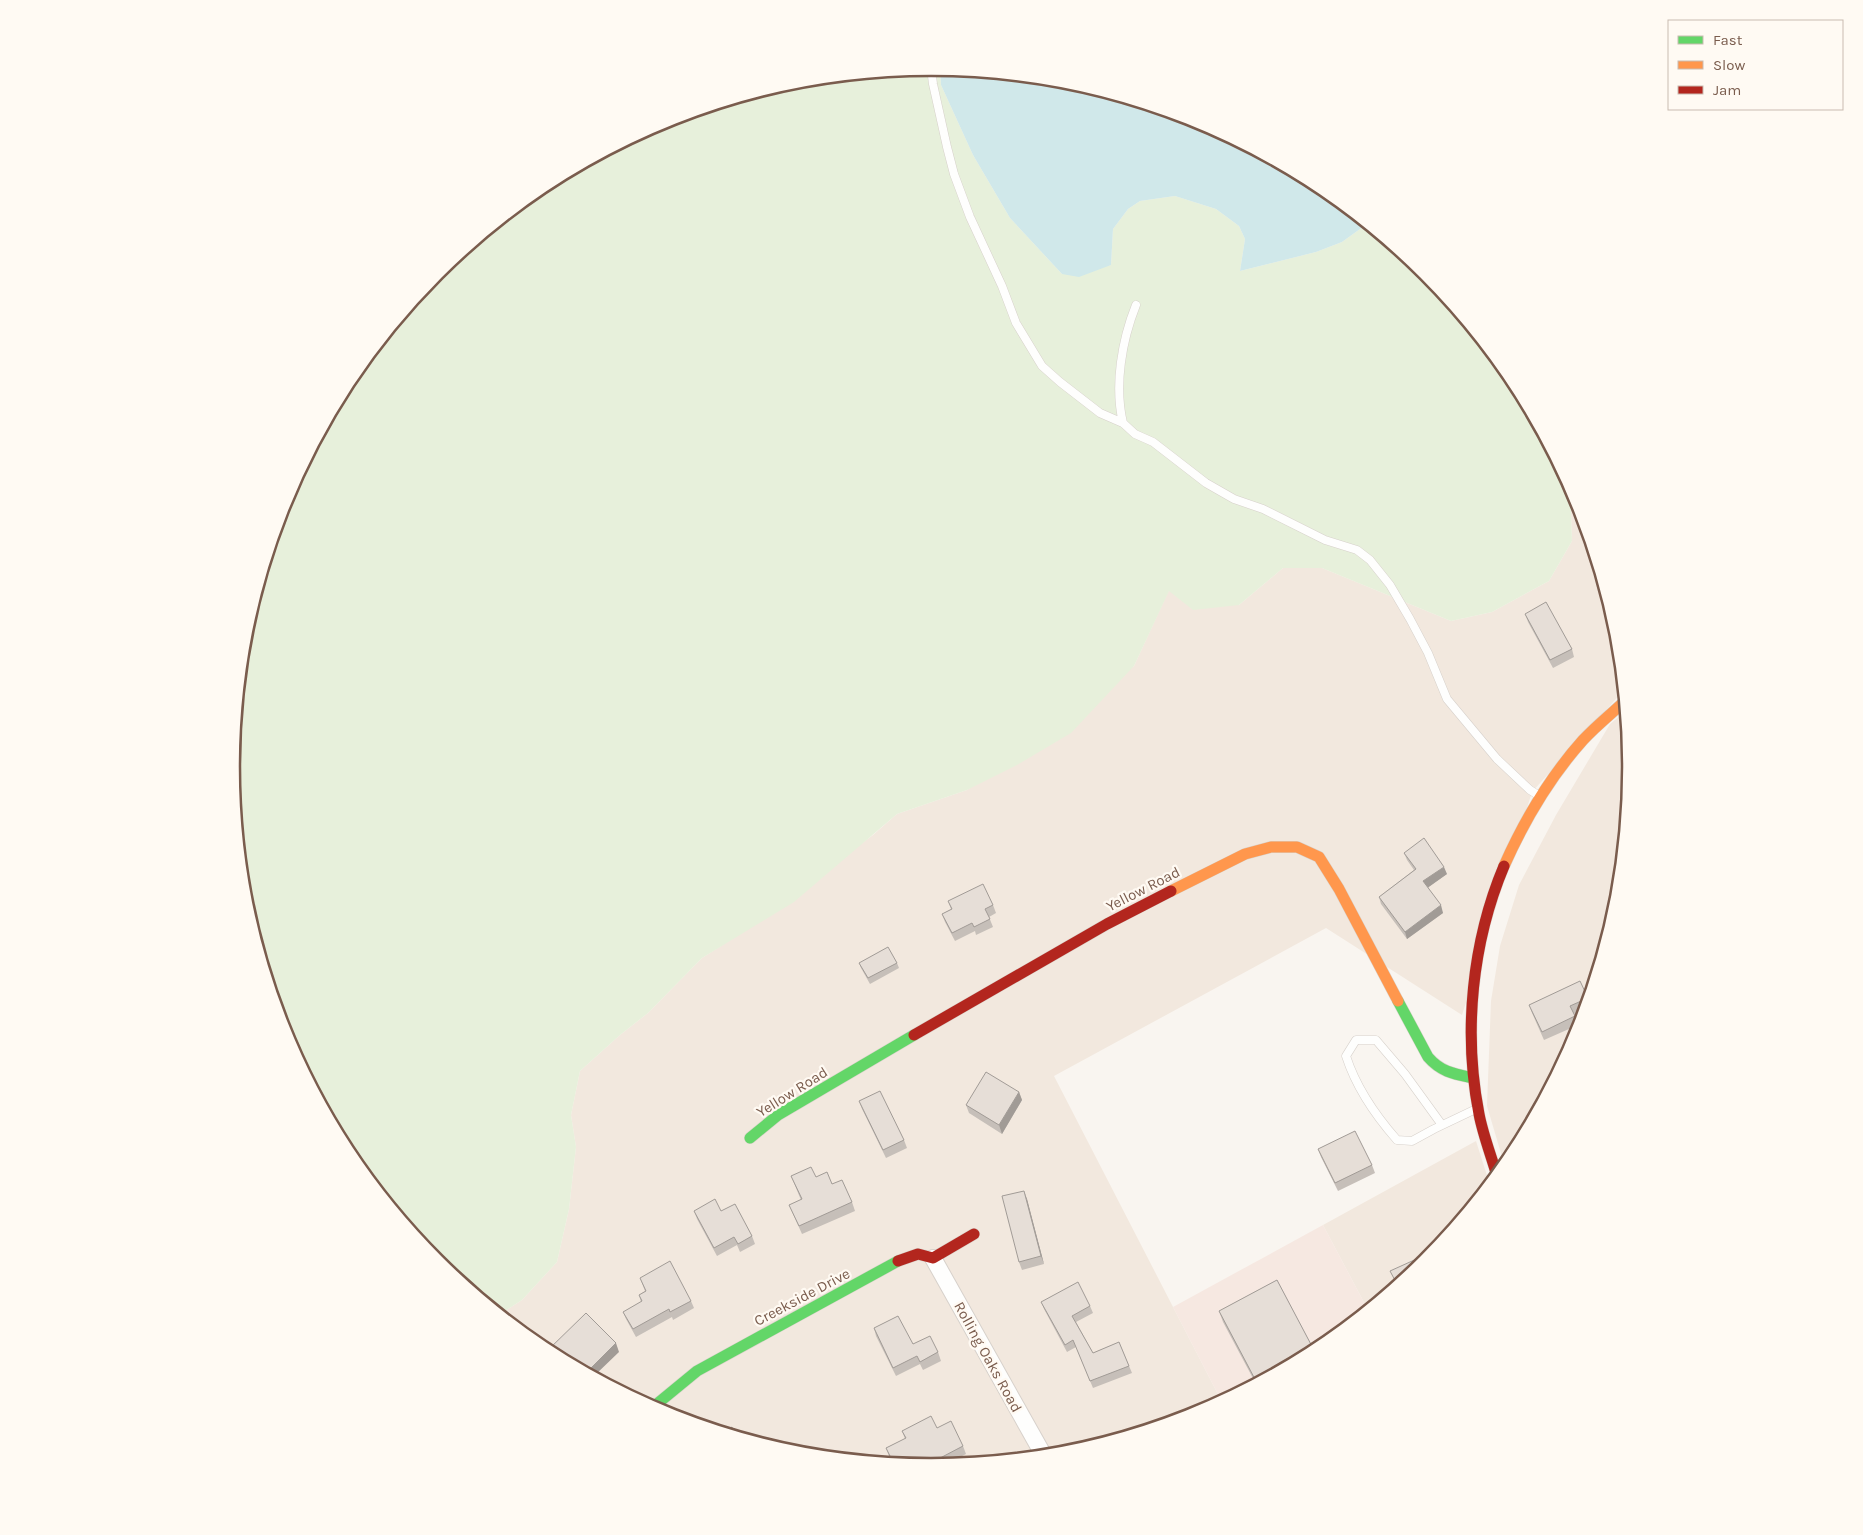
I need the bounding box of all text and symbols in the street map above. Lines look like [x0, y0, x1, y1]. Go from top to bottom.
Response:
legend [1668, 20, 1843, 110]
text: Fast [1713, 31, 1743, 49]
text: Slow [1713, 56, 1745, 74]
text: Jam [1713, 81, 1741, 99]
street label: Yellow Road [1103, 863, 1183, 915]
street label: Yellow Road [753, 1063, 831, 1121]
street label: Creekside Drive [751, 1264, 853, 1330]
street label: Rolling Oaks Road [950, 1299, 1026, 1415]

